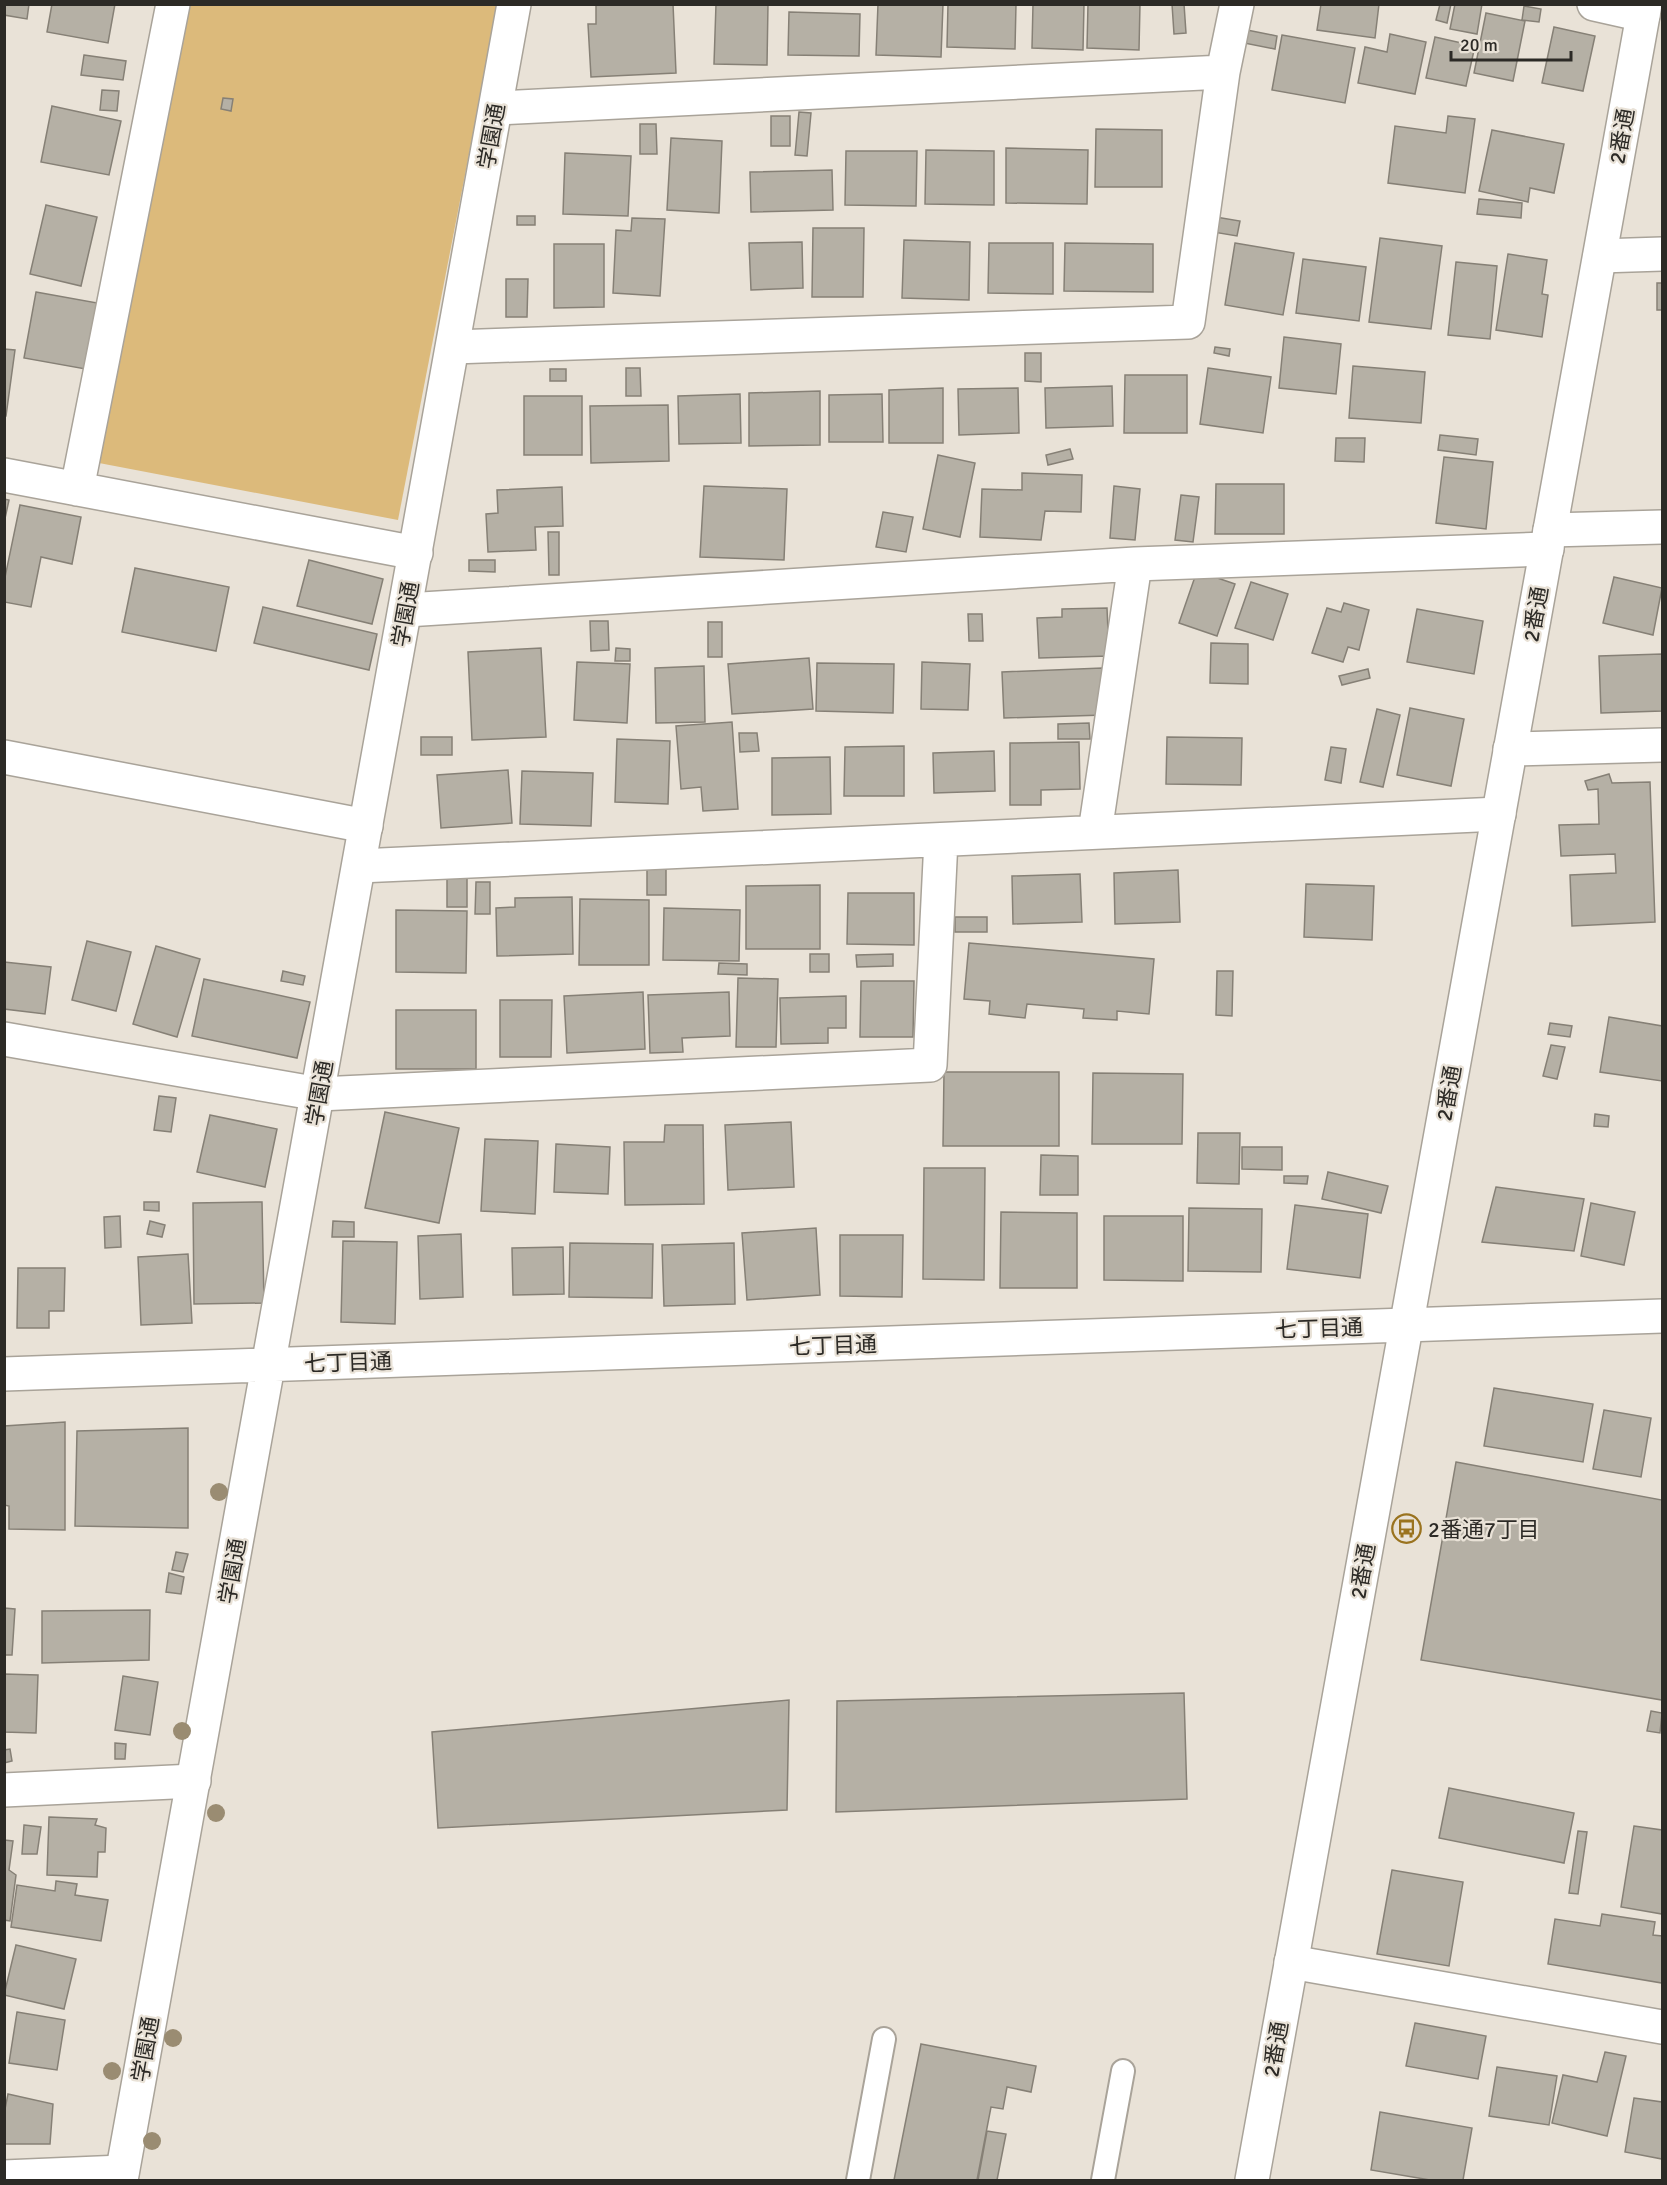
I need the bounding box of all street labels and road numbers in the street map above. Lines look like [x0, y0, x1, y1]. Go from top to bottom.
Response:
street label: 学園通 [472, 101, 511, 171]
street label: 2番通 [1603, 106, 1640, 166]
street label: 学園通 [386, 579, 425, 649]
street label: 2番通 [1517, 584, 1554, 644]
street label: 学園通 [300, 1058, 339, 1128]
street label: 2番通 [1430, 1063, 1467, 1123]
street label: 七丁目通 [1275, 1313, 1363, 1344]
street label: 七丁目通 [789, 1330, 877, 1361]
street label: 七丁目通 [304, 1347, 392, 1378]
street label: 学園通 [213, 1536, 252, 1606]
street label: 2番通 [1344, 1541, 1381, 1601]
street label: 学園通 [126, 2014, 165, 2084]
street label: 2番通 [1257, 2019, 1294, 2079]

